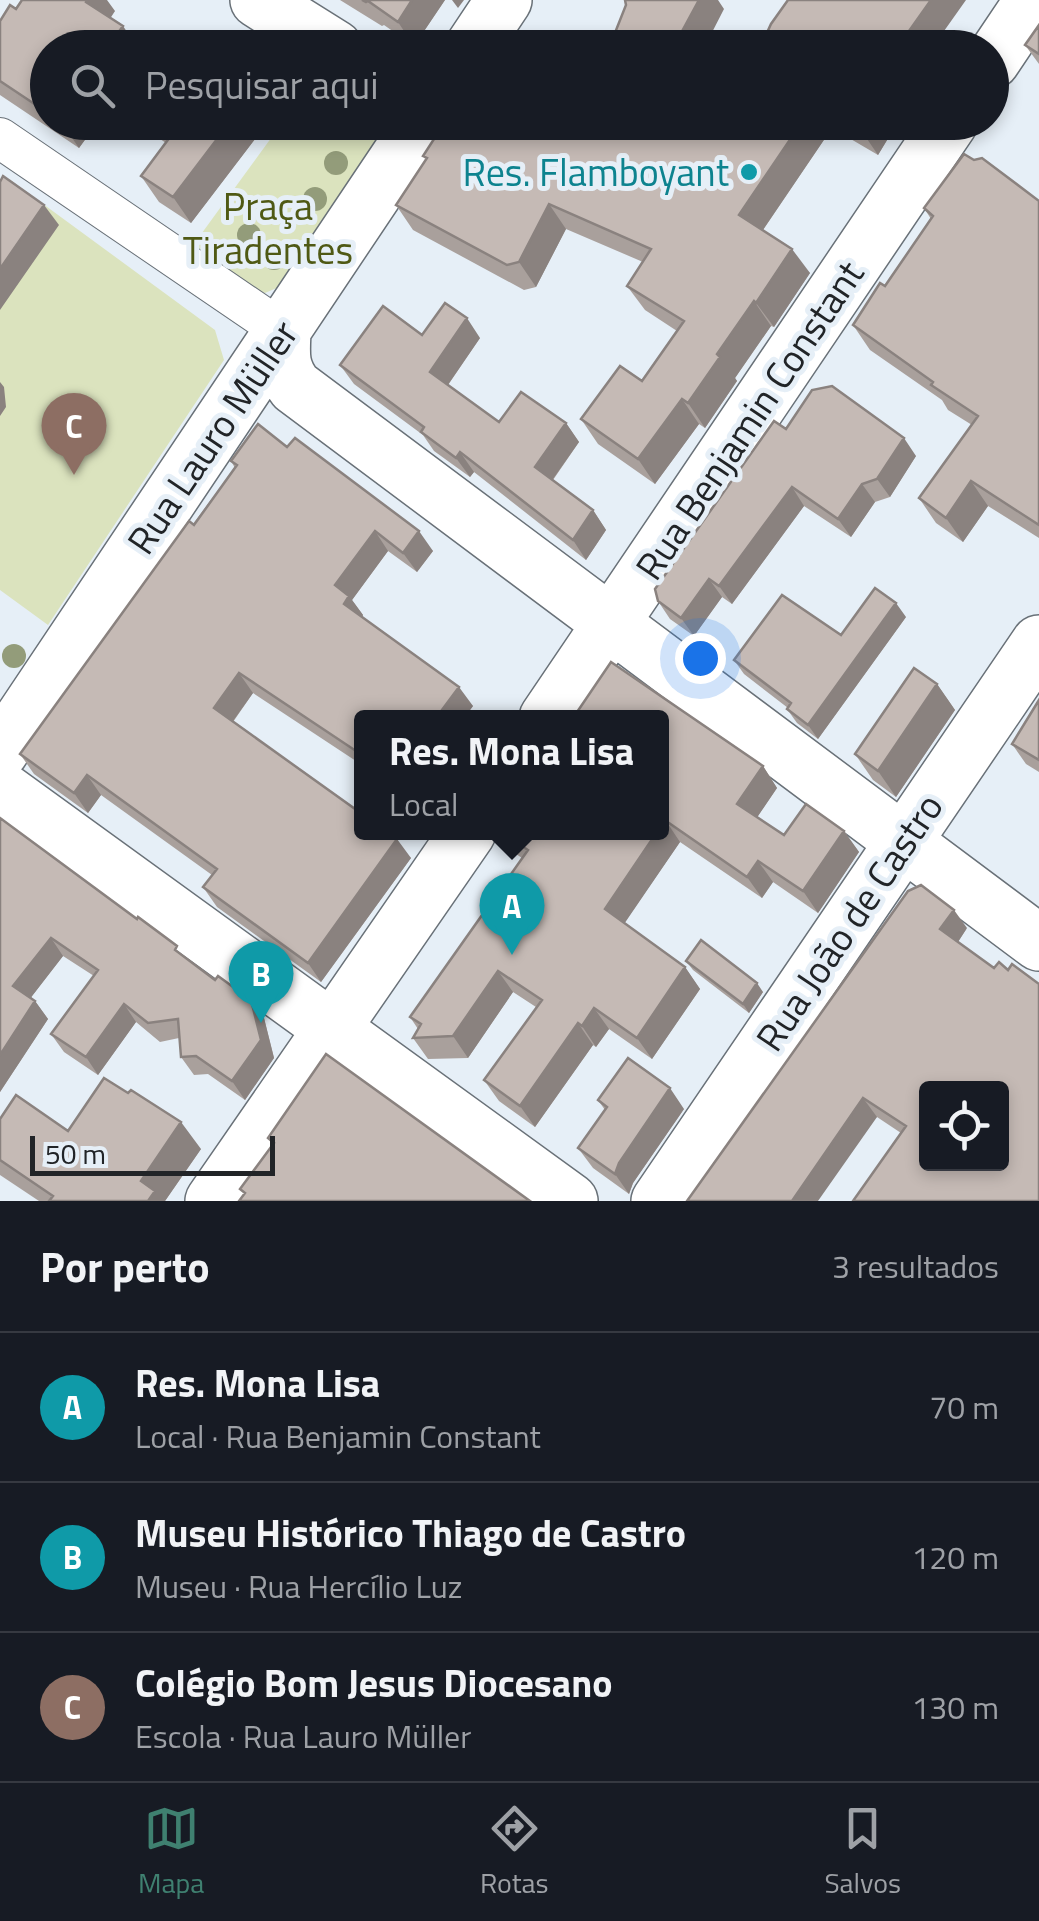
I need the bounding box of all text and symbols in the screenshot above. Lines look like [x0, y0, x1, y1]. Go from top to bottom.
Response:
search box [30, 30, 1009, 140]
text: Pesquisar aqui [145, 56, 378, 114]
icon: search [65, 58, 120, 113]
place label: Res. Flamboyant [463, 143, 729, 201]
marker: Res. Flamboyant [738, 161, 760, 183]
park label: Praça Tiradentes [183, 177, 353, 279]
street label: Rua Benjamin Constant [620, 249, 878, 591]
street label: Rua Lauro Müller [112, 308, 312, 566]
pin: C [42, 392, 106, 475]
your location [675, 633, 726, 684]
popup [354, 710, 669, 840]
text: Res. Mona Lisa [389, 722, 634, 780]
text: Local [389, 780, 458, 828]
street label: Rua João de Castro [741, 781, 957, 1063]
pin: A [480, 872, 544, 955]
pin: B [228, 940, 294, 1023]
map controls [919, 1081, 1009, 1171]
button: locate [919, 1081, 1009, 1171]
scale bar [30, 1131, 275, 1176]
text: 50 m [45, 1132, 106, 1175]
text: Por perto [40, 1234, 209, 1298]
text: 3 resultados [832, 1242, 999, 1290]
text: Res. Mona Lisa [135, 1354, 380, 1412]
text: A [63, 1383, 82, 1431]
text: 70 m [929, 1383, 999, 1431]
text: Local · Rua Benjamin Constant [135, 1412, 541, 1460]
text: Museu Histórico Thiago de Castro [135, 1504, 686, 1562]
text: B [63, 1533, 82, 1581]
text: 120 m [911, 1533, 999, 1581]
text: Museu · Rua Hercílio Luz [135, 1562, 462, 1610]
text: Colégio Bom Jesus Diocesano [135, 1654, 612, 1712]
text: C [64, 1683, 81, 1731]
text: 130 m [911, 1683, 999, 1731]
text: Escola · Rua Lauro Müller [135, 1712, 471, 1760]
tab: Mapa [138, 1801, 204, 1904]
tab: Rotas [480, 1801, 549, 1904]
tab: Salvos [824, 1801, 901, 1904]

